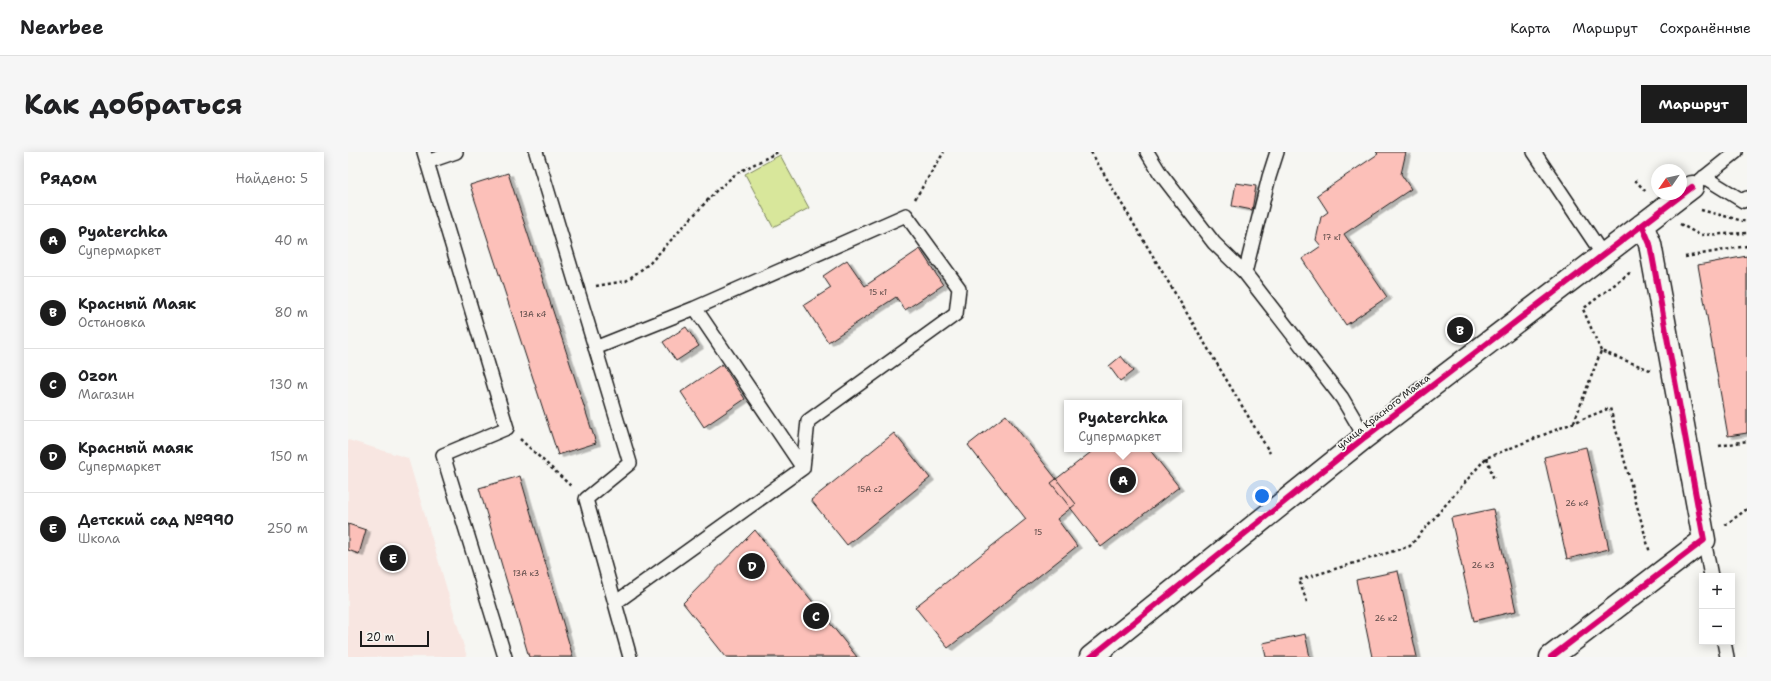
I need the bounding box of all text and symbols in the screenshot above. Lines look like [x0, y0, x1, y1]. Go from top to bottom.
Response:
text: Nearbee [20, 15, 104, 40]
text: Карта [1510, 19, 1550, 37]
text: Маршрут [1572, 19, 1638, 37]
text: Сохранённые [1660, 19, 1751, 37]
text: Как добраться [24, 85, 243, 123]
button: Маршрут [1641, 85, 1747, 123]
north arrow [1651, 164, 1687, 200]
text: Рядом [40, 167, 97, 189]
text: Найдено: 5 [235, 170, 308, 187]
text: Pyaterchka [78, 222, 168, 242]
text: A [48, 232, 58, 249]
text: 40 m [274, 232, 308, 249]
house number: 17 к1 [1323, 232, 1341, 243]
text: Супермаркет [78, 242, 161, 259]
house number: 15 к1 [869, 287, 887, 298]
text: Красный Маяк [78, 294, 196, 314]
text: B [49, 304, 57, 321]
text: 80 m [274, 304, 308, 321]
house number: 13А к4 [520, 309, 547, 320]
text: Остановка [78, 314, 145, 331]
pin: B [1447, 315, 1473, 345]
text: Ozon [78, 366, 118, 386]
street label: улица Красного Маяка [1334, 371, 1433, 452]
text: C [49, 376, 57, 393]
text: 130 m [270, 376, 308, 393]
text: Магазин [78, 386, 134, 403]
popup [1064, 400, 1182, 452]
text: Pyaterchka [1078, 408, 1168, 428]
text: Супермаркет [1078, 428, 1161, 445]
text: Красный маяк [78, 438, 193, 458]
text: D [48, 448, 58, 465]
text: 150 m [270, 448, 308, 465]
text: Супермаркет [78, 458, 161, 475]
pin: A [1110, 465, 1136, 495]
house number: 15А с2 [857, 484, 883, 495]
your location [1252, 486, 1272, 506]
house number: 26 к4 [1565, 498, 1589, 509]
text: Детский сад №990 [78, 510, 234, 530]
text: E [49, 520, 57, 537]
text: 250 m [267, 520, 308, 537]
house number: 15 [1034, 527, 1042, 538]
text: Школа [78, 530, 120, 547]
pin: E [380, 543, 406, 573]
pin: D [739, 551, 765, 581]
house number: 26 к3 [1471, 560, 1495, 571]
house number: 13А к3 [513, 568, 539, 579]
map controls [1699, 573, 1735, 645]
button: + [1699, 573, 1735, 609]
pin: C [803, 601, 829, 631]
button: − [1699, 609, 1735, 645]
house number: 26 к2 [1374, 613, 1398, 624]
scale bar [360, 629, 429, 648]
text: 20 m [366, 630, 394, 645]

